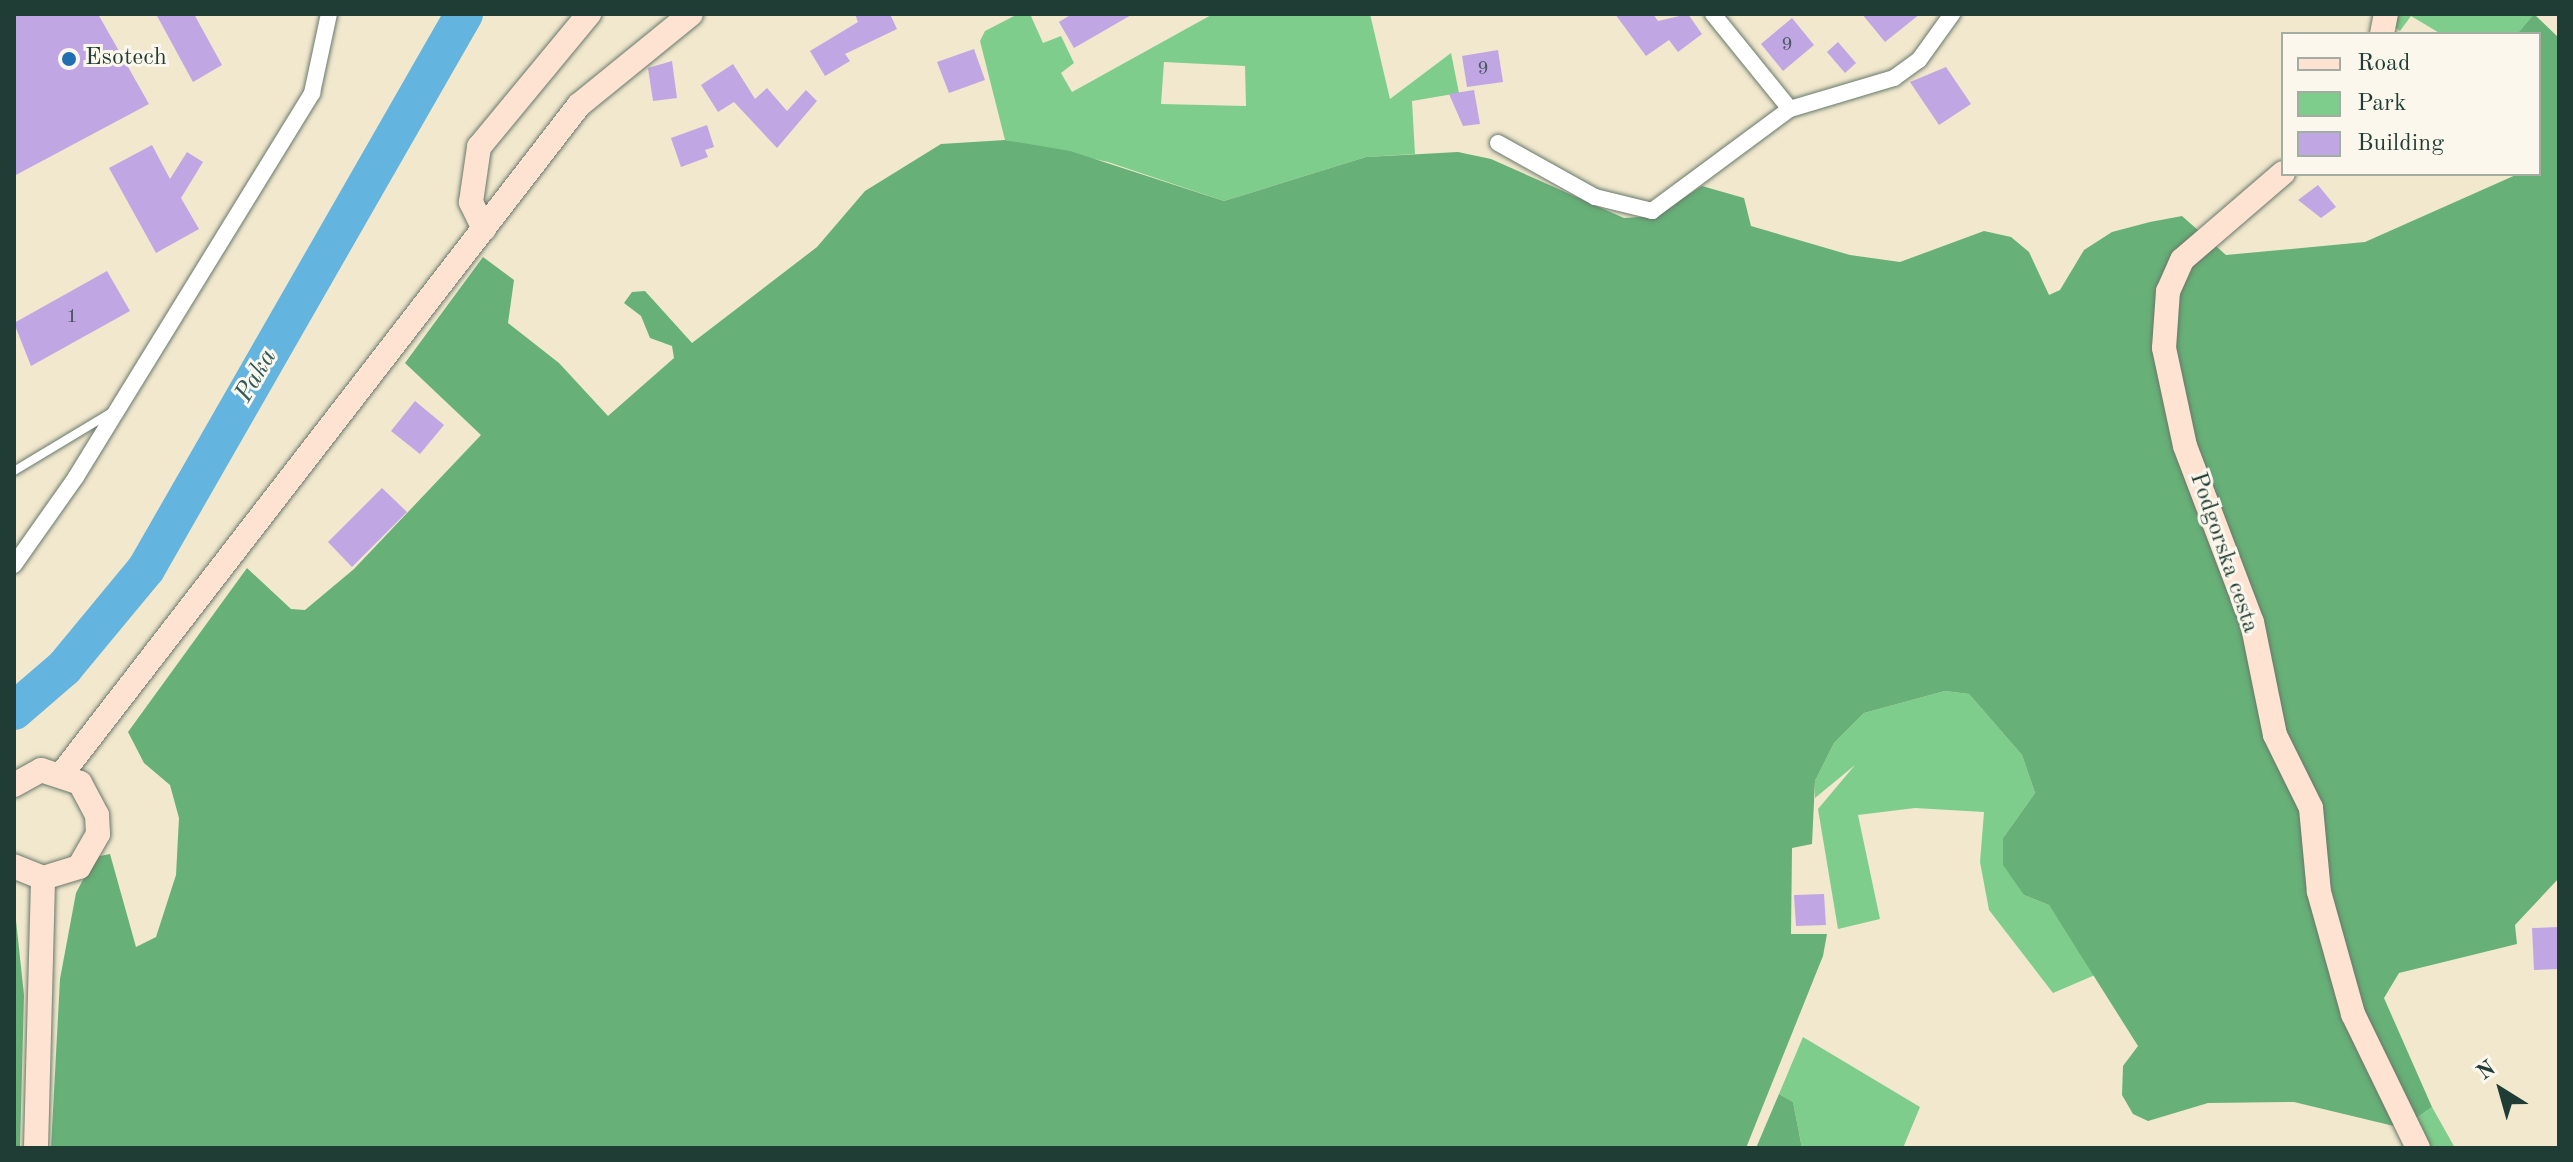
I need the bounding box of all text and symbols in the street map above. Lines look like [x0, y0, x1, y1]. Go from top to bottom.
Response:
legend [2281, 32, 2541, 176]
house number: 9 [1781, 33, 1793, 57]
place label: Esotech [85, 45, 167, 73]
marker: Esotech [60, 50, 78, 68]
text: Road [2357, 52, 2410, 76]
house number: 9 [1477, 57, 1489, 81]
text: Park [2357, 92, 2406, 116]
text: Building [2357, 132, 2444, 156]
house number: 1 [66, 305, 78, 329]
water label: Paka [229, 344, 285, 408]
street label: Podgorska cesta [2182, 469, 2264, 637]
north arrow [2461, 1050, 2541, 1130]
text: N [2473, 1057, 2500, 1085]

